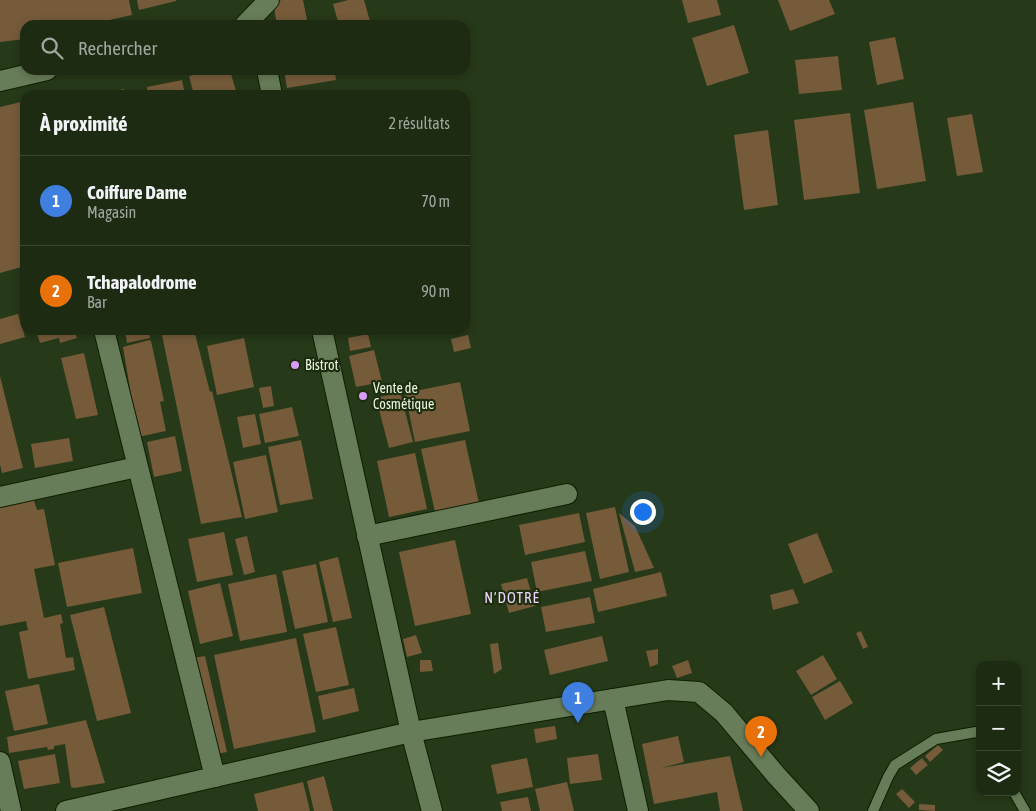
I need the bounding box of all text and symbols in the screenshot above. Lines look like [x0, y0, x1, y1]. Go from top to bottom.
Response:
search box [20, 20, 470, 75]
icon: search [38, 34, 66, 62]
text: Rechercher [78, 37, 157, 59]
text: À proximité [40, 111, 128, 135]
text: 2 résultats [388, 114, 450, 132]
text: Coiffure Dame [87, 181, 187, 203]
text: 1 [52, 192, 60, 210]
text: 70 m [421, 192, 450, 210]
text: Magasin [87, 203, 136, 221]
text: Tchapalodrome [87, 271, 197, 293]
text: 2 [52, 282, 60, 300]
text: 90 m [421, 282, 450, 300]
text: Bar [87, 293, 107, 311]
place label: Bistrot [305, 357, 339, 373]
marker: Bistrot [289, 359, 301, 371]
place label: Vente de Cosmétique [373, 380, 434, 412]
marker: Vente de Cosmétique [357, 390, 369, 402]
your location [630, 499, 656, 525]
district label: N’DOTRÉ [484, 589, 540, 606]
map controls [976, 661, 1021, 796]
button: + [976, 661, 1021, 706]
pin: 1 [562, 682, 594, 723]
button: − [976, 706, 1021, 751]
pin: 2 [745, 716, 777, 757]
button: layers [976, 751, 1021, 796]

